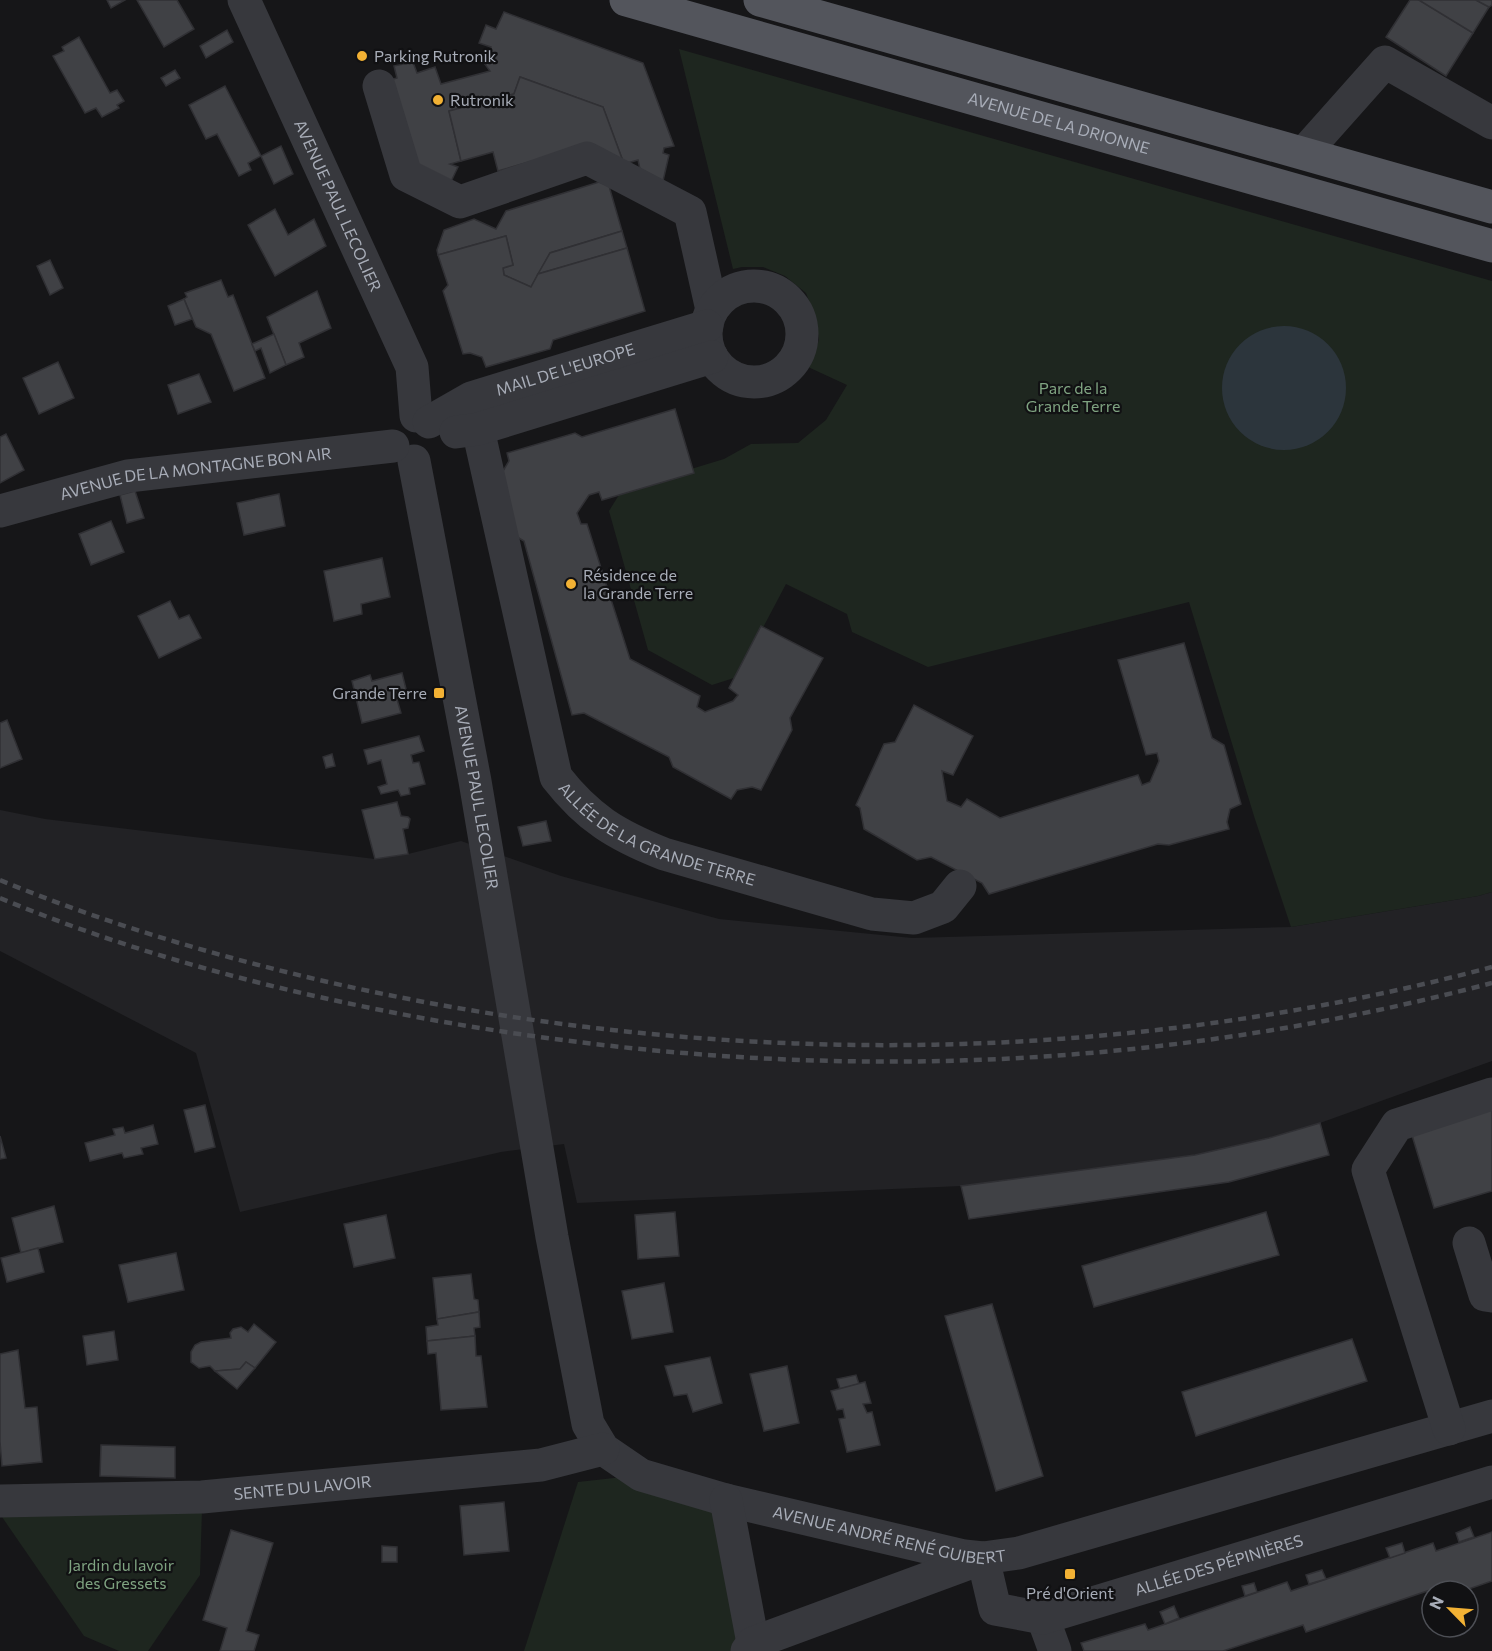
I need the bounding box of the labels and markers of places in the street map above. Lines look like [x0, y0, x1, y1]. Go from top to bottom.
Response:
place label: Parking Rutronik [374, 46, 497, 65]
marker: Parking Rutronik [355, 49, 369, 63]
place label: Rutronik [450, 90, 514, 109]
marker: Rutronik [431, 93, 445, 107]
place label: Résidence de la Grande Terre [583, 565, 693, 602]
marker: Résidence de la Grande Terre [564, 577, 578, 591]
place label: Grande Terre [332, 683, 427, 702]
marker: Grande Terre [432, 686, 446, 700]
marker: Pré d'Orient [1063, 1567, 1077, 1581]
place label: Pré d'Orient [1026, 1583, 1114, 1602]

